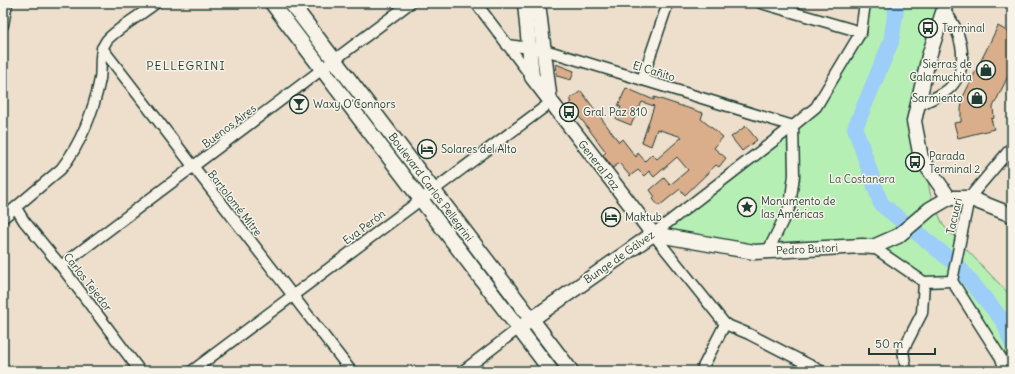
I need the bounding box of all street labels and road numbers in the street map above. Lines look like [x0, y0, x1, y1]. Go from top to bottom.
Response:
street label: El Cañito [631, 58, 677, 84]
street label: Buenos Aires [199, 101, 259, 151]
street label: Boulevard Carlos Pellegrini [386, 130, 476, 244]
street label: General Paz [575, 137, 623, 193]
street label: Bartolomé Mitre [205, 167, 265, 239]
street label: Tacuarí [943, 196, 965, 235]
street label: Eva Perón [340, 206, 388, 248]
street label: Bunge de Gálvez [581, 228, 657, 286]
street label: Pedro Butori [776, 240, 838, 258]
street label: Carlos Tejedor [61, 250, 116, 315]

